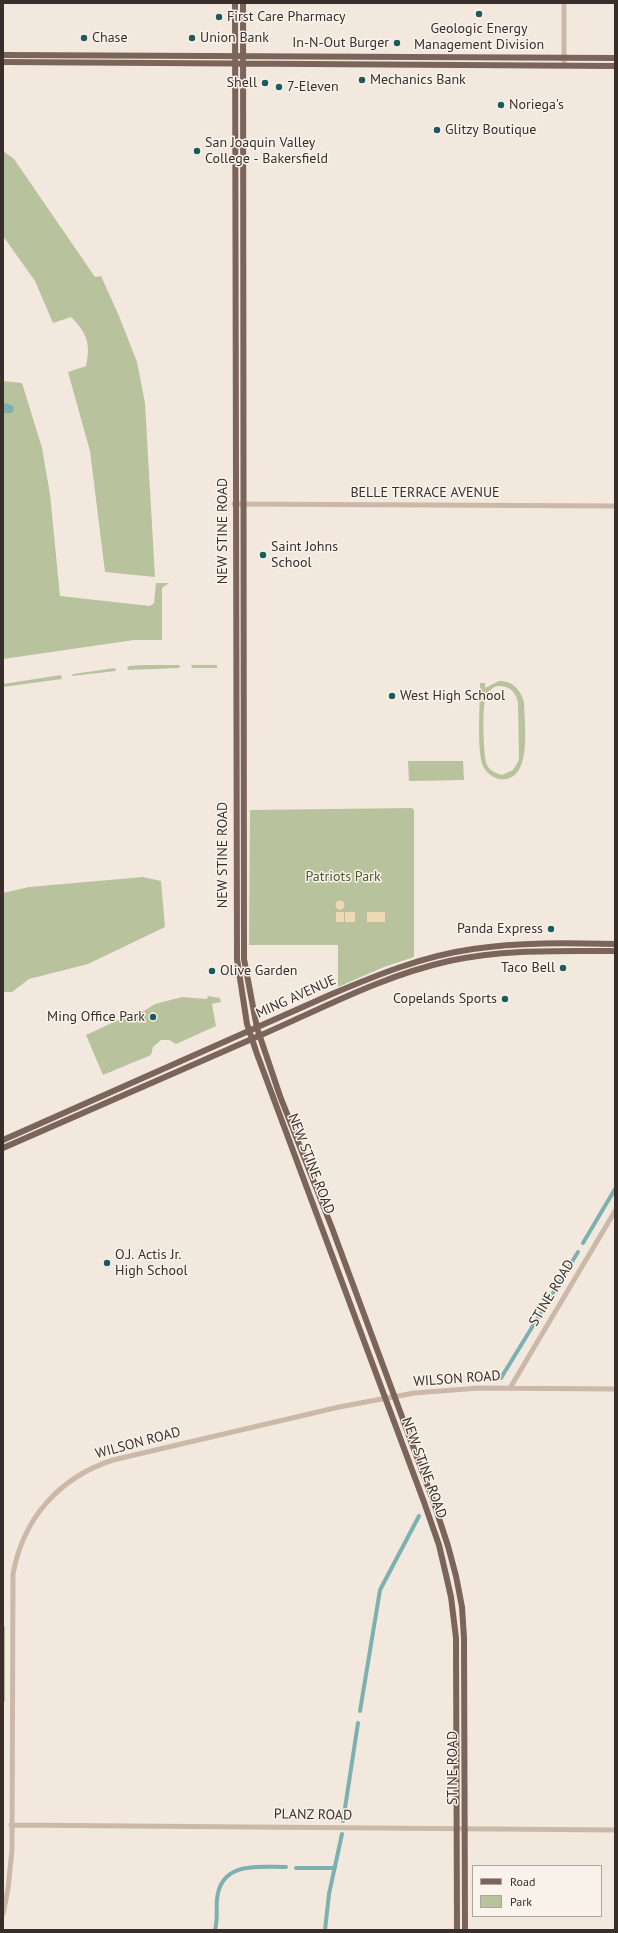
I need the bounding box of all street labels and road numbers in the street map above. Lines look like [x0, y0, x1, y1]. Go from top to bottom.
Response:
street label: NEW STINE ROAD [215, 478, 231, 584]
street label: BELLE TERRACE AVENUE [350, 485, 500, 501]
street label: NEW STINE ROAD [215, 802, 231, 908]
street label: MING AVENUE [253, 972, 339, 1022]
street label: NEW STINE ROAD [284, 1111, 338, 1217]
street label: STINE ROAD [526, 1257, 578, 1329]
street label: WILSON ROAD [413, 1368, 501, 1390]
street label: NEW STINE ROAD [398, 1415, 450, 1521]
street label: WILSON ROAD [94, 1424, 182, 1462]
street label: STINE ROAD [445, 1731, 461, 1805]
street label: PLANZ ROAD [274, 1806, 352, 1824]

